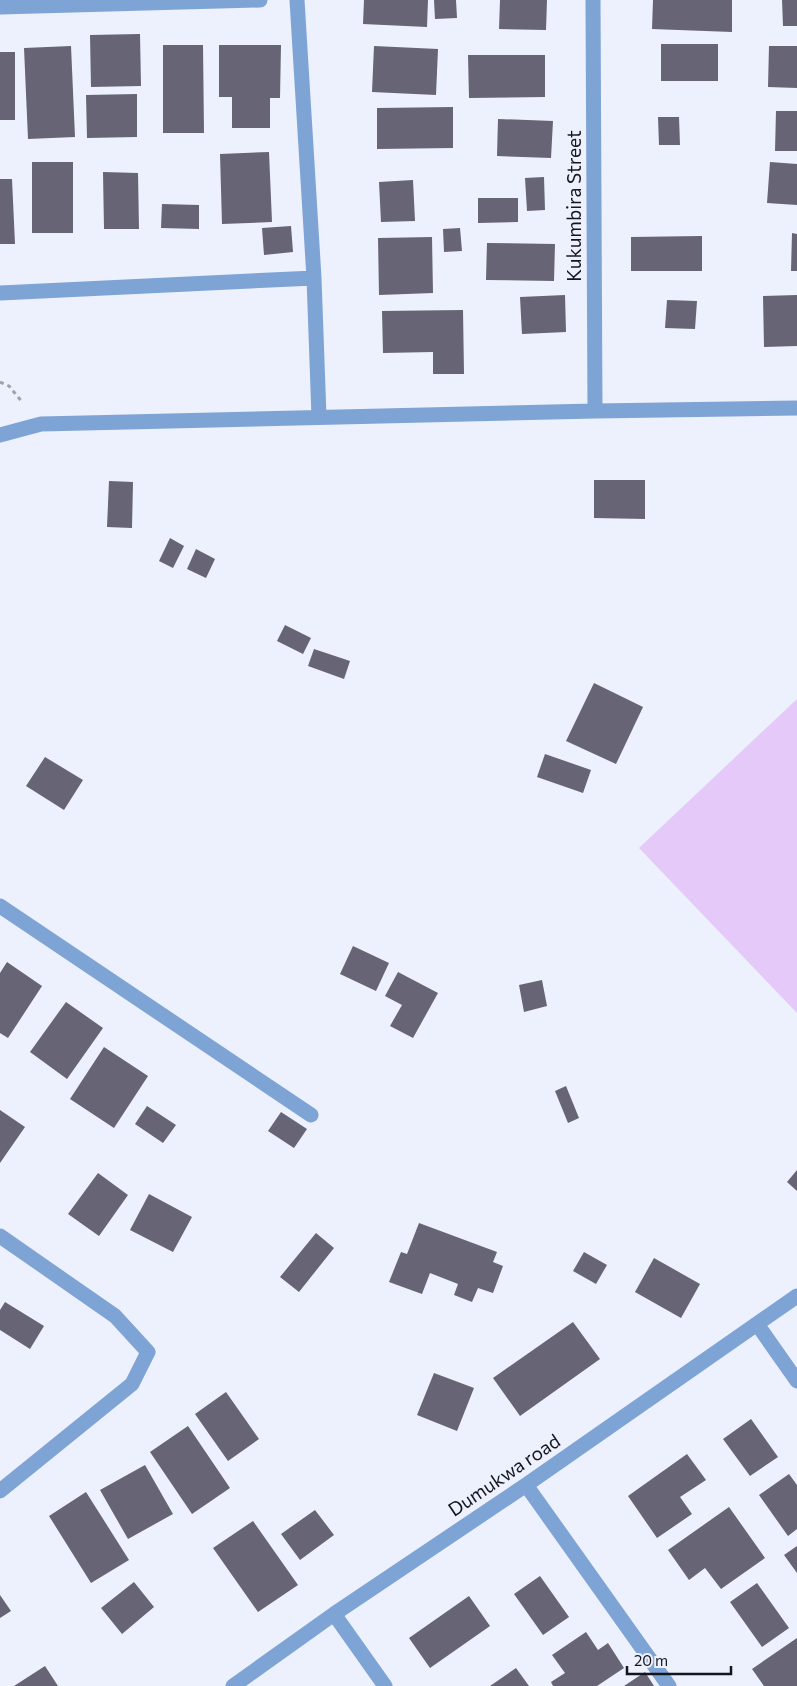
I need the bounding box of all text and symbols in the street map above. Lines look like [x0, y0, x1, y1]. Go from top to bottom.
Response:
street label: Kukumbira Street [562, 130, 585, 282]
street label: Dumukwa road [443, 1429, 564, 1521]
scale bar [627, 1644, 731, 1676]
text: 20 m [634, 1651, 668, 1669]

